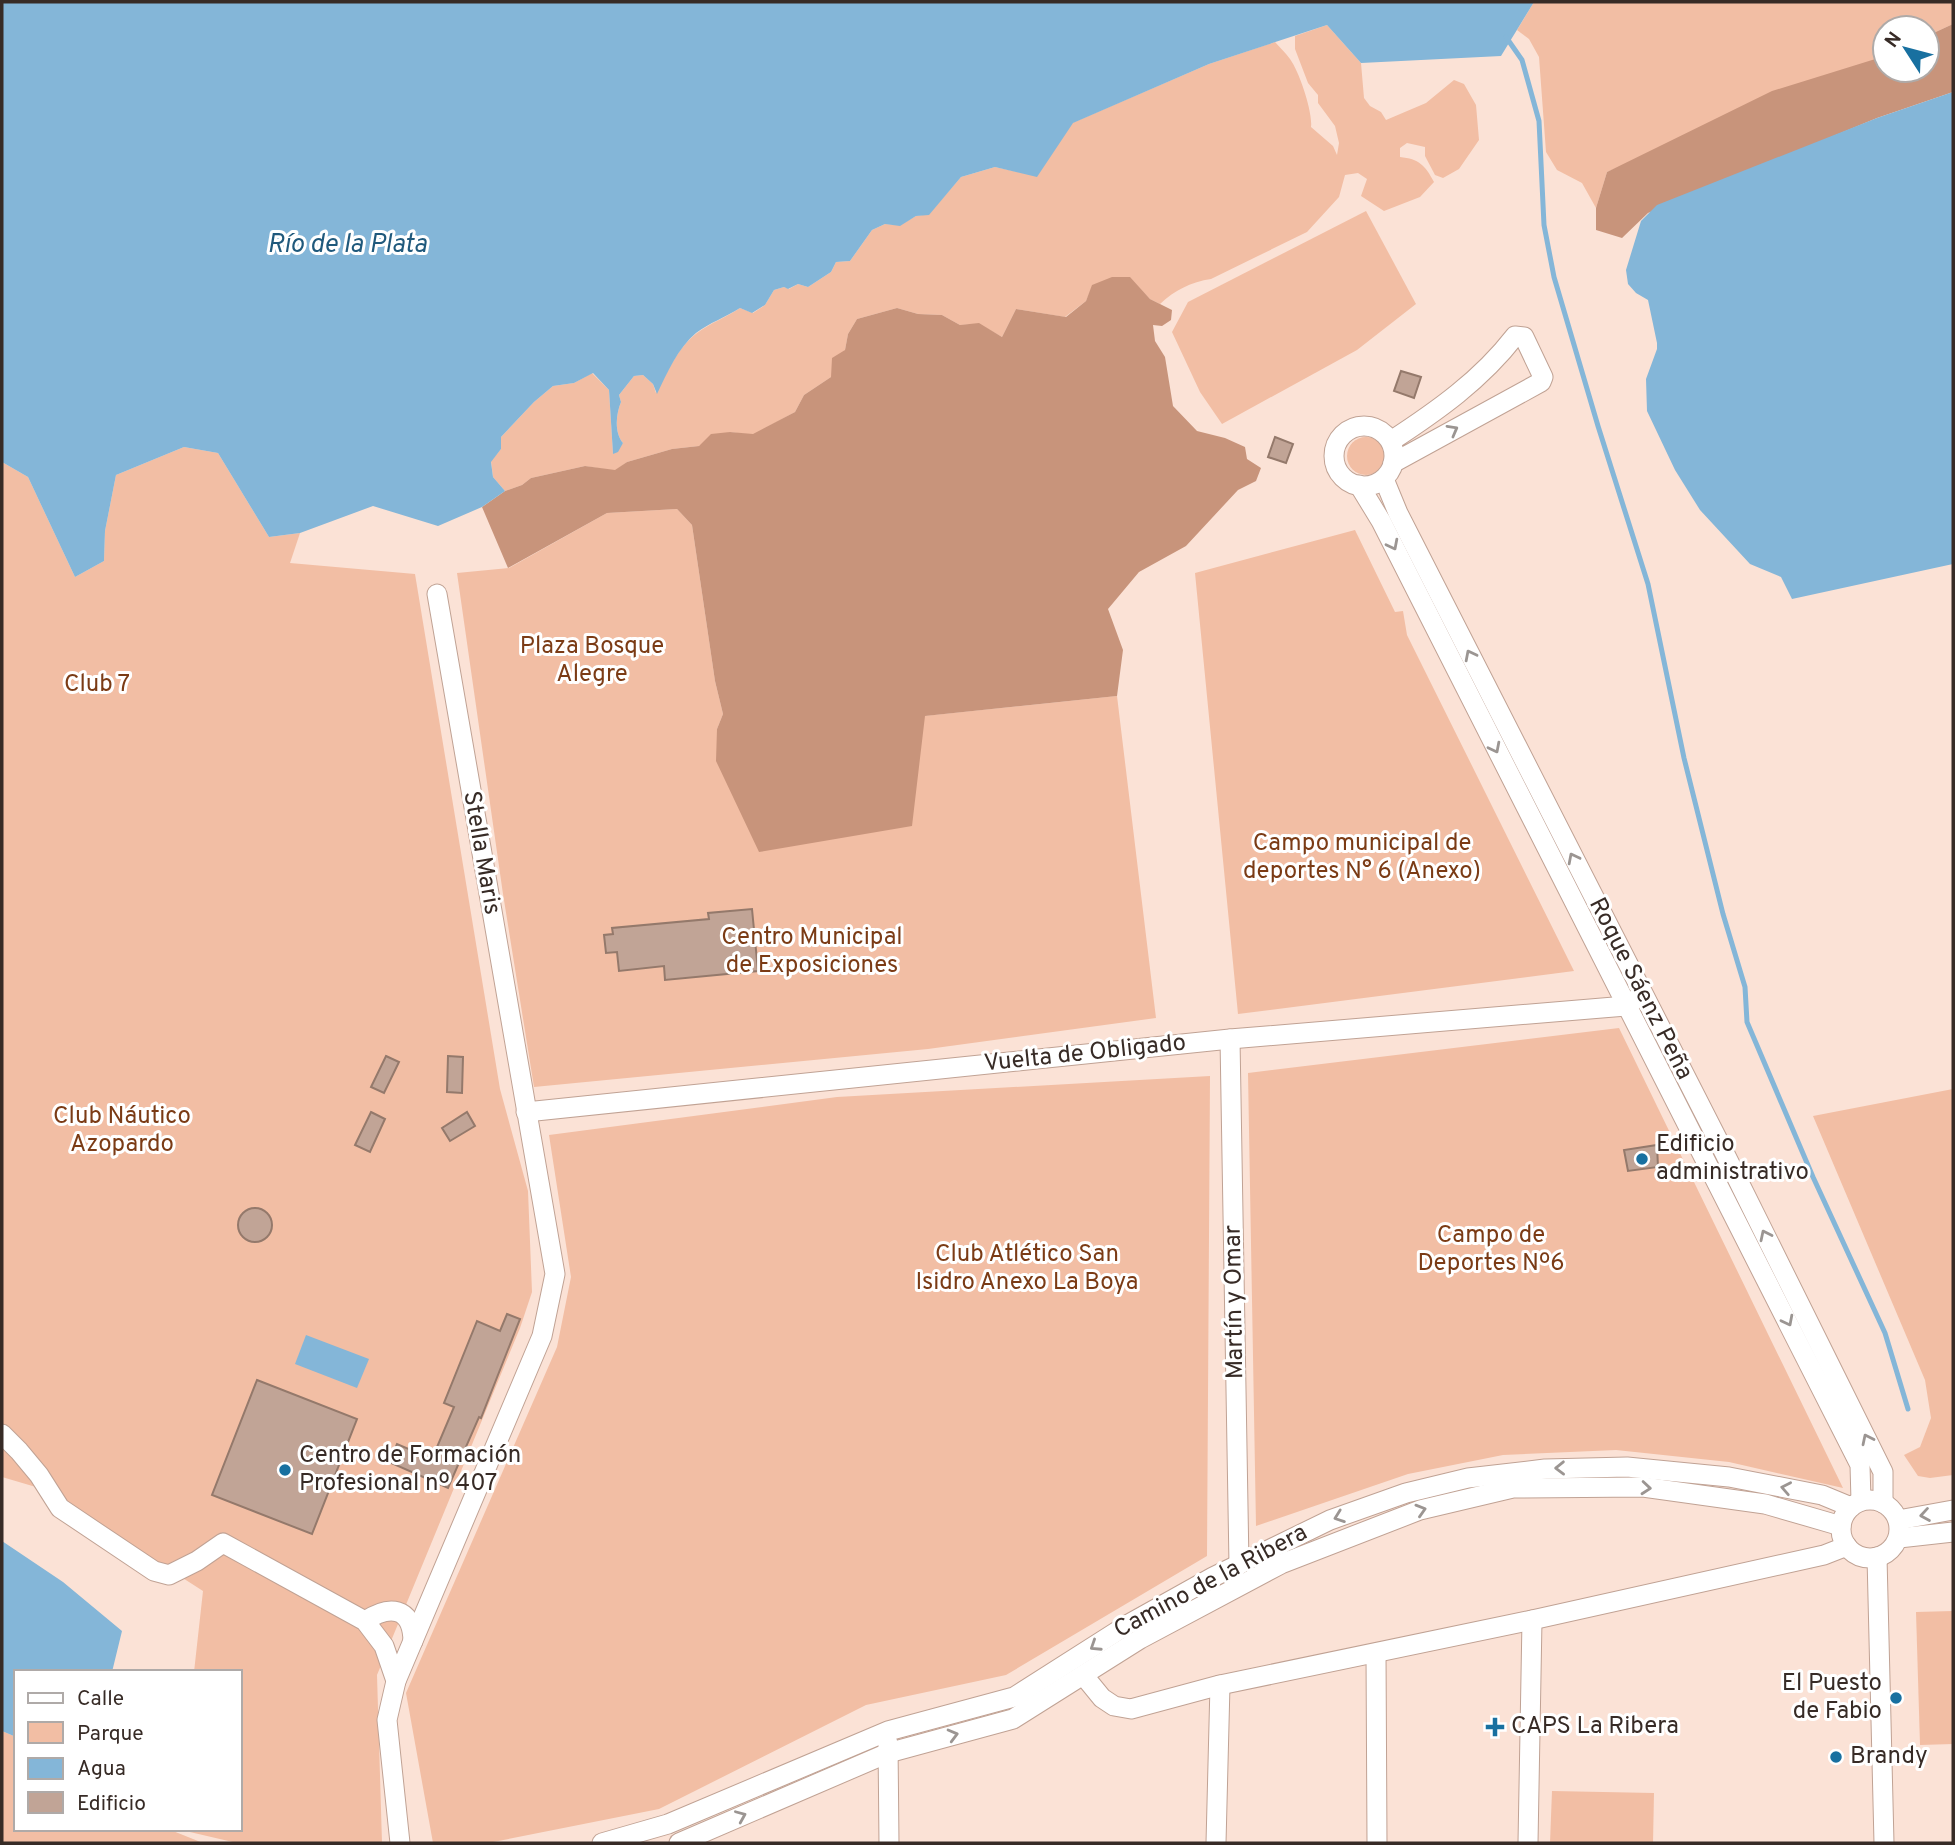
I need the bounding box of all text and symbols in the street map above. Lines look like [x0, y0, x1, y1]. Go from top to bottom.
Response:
north arrow [1871, 14, 1941, 84]
text: N [1880, 28, 1908, 53]
water label: Río de la Plata [267, 229, 427, 262]
one-way arrow [1446, 425, 1458, 438]
one-way arrow [1384, 537, 1398, 550]
park label: Plaza Bosque Alegre [520, 632, 664, 690]
one-way arrow [1465, 650, 1479, 662]
park label: Club 7 [64, 670, 130, 700]
one-way arrow [1487, 741, 1501, 753]
street label: Stella Maris [455, 789, 507, 917]
park label: Campo municipal de deportes N° 6 (Anexo) [1243, 829, 1481, 887]
one-way arrow [1568, 852, 1582, 865]
street label: Roque Sáenz Peña [1581, 893, 1699, 1085]
park label: Centro Municipal de Exposiciones [721, 923, 903, 981]
street label: Vuelta de Obligado [983, 1028, 1187, 1080]
park label: Club Náutico Azopardo [53, 1102, 191, 1160]
place label: Edificio administrativo [1656, 1130, 1809, 1188]
marker: Edificio administrativo [1634, 1151, 1650, 1167]
park label: Campo de Deportes Nº6 [1417, 1221, 1565, 1279]
street label: Martín y Omar [1219, 1225, 1251, 1379]
one-way arrow [1760, 1230, 1774, 1242]
park label: Club Atlético San Isidro Anexo La Boya [916, 1240, 1138, 1298]
one-way arrow [1779, 1314, 1793, 1326]
one-way arrow [1861, 1434, 1875, 1446]
place label: Centro de Formación Profesional nº 407 [299, 1441, 521, 1499]
one-way arrow [1554, 1461, 1565, 1476]
marker: Centro de Formación Profesional nº 407 [277, 1462, 293, 1478]
one-way arrow [1640, 1480, 1651, 1495]
one-way arrow [1780, 1482, 1792, 1497]
one-way arrow [1414, 1504, 1426, 1519]
one-way arrow [1919, 1507, 1931, 1522]
one-way arrow [1333, 1509, 1345, 1523]
street label: Camino de la Ribera [1109, 1518, 1313, 1646]
one-way arrow [1089, 1637, 1102, 1650]
place label: El Puesto de Fabio [1782, 1669, 1882, 1727]
legend [14, 1670, 242, 1831]
text: Calle [77, 1686, 124, 1713]
marker: El Puesto de Fabio [1888, 1690, 1904, 1706]
place label: CAPS La Ribera [1511, 1712, 1679, 1742]
marker: CAPS La Ribera [1485, 1717, 1505, 1737]
text: Parque [77, 1721, 144, 1748]
one-way arrow [947, 1729, 959, 1744]
place label: Brandy [1850, 1742, 1928, 1772]
marker: Brandy [1828, 1749, 1844, 1765]
text: Agua [77, 1756, 126, 1783]
text: Edificio [77, 1791, 146, 1818]
one-way arrow [734, 1810, 746, 1824]

